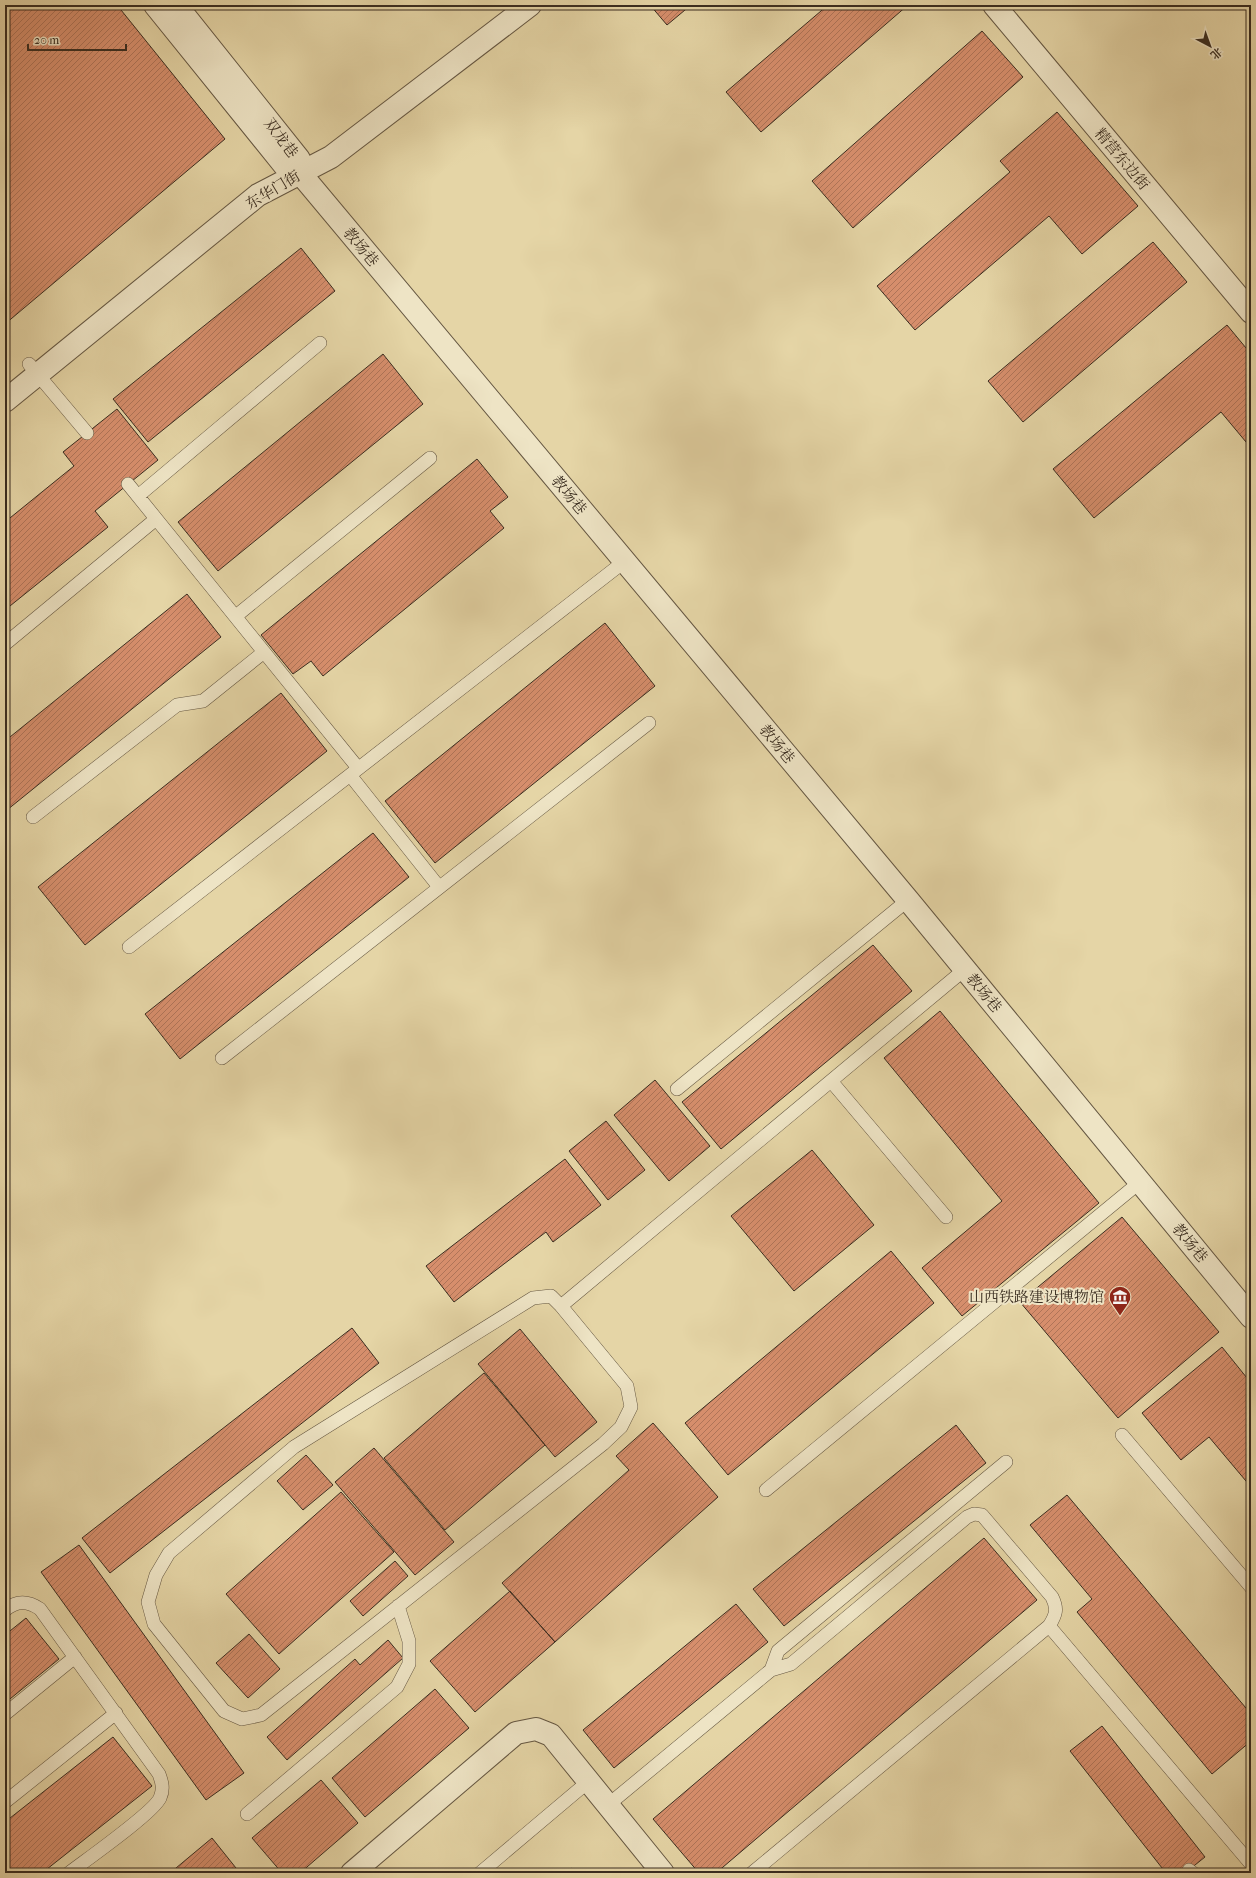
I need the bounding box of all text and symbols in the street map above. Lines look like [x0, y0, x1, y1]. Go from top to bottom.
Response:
scale bar [28, 26, 126, 52]
north arrow [1190, 26, 1230, 66]
text: 20 m [34, 33, 59, 47]
text: 北 [1208, 45, 1225, 62]
street label: 双龙巷 [260, 115, 302, 161]
street label: 精营东边街 [1091, 124, 1153, 194]
street label: 东华门街 [243, 167, 303, 213]
street label: 教场巷 [340, 224, 382, 270]
street label: 教场巷 [548, 472, 590, 518]
street label: 教场巷 [756, 721, 798, 767]
street label: 教场巷 [963, 970, 1005, 1016]
street label: 教场巷 [1169, 1220, 1211, 1266]
museum icon: 山西铁路建设博物馆 [1107, 1284, 1133, 1317]
place label: 山西铁路建设博物馆 [969, 1288, 1104, 1306]

